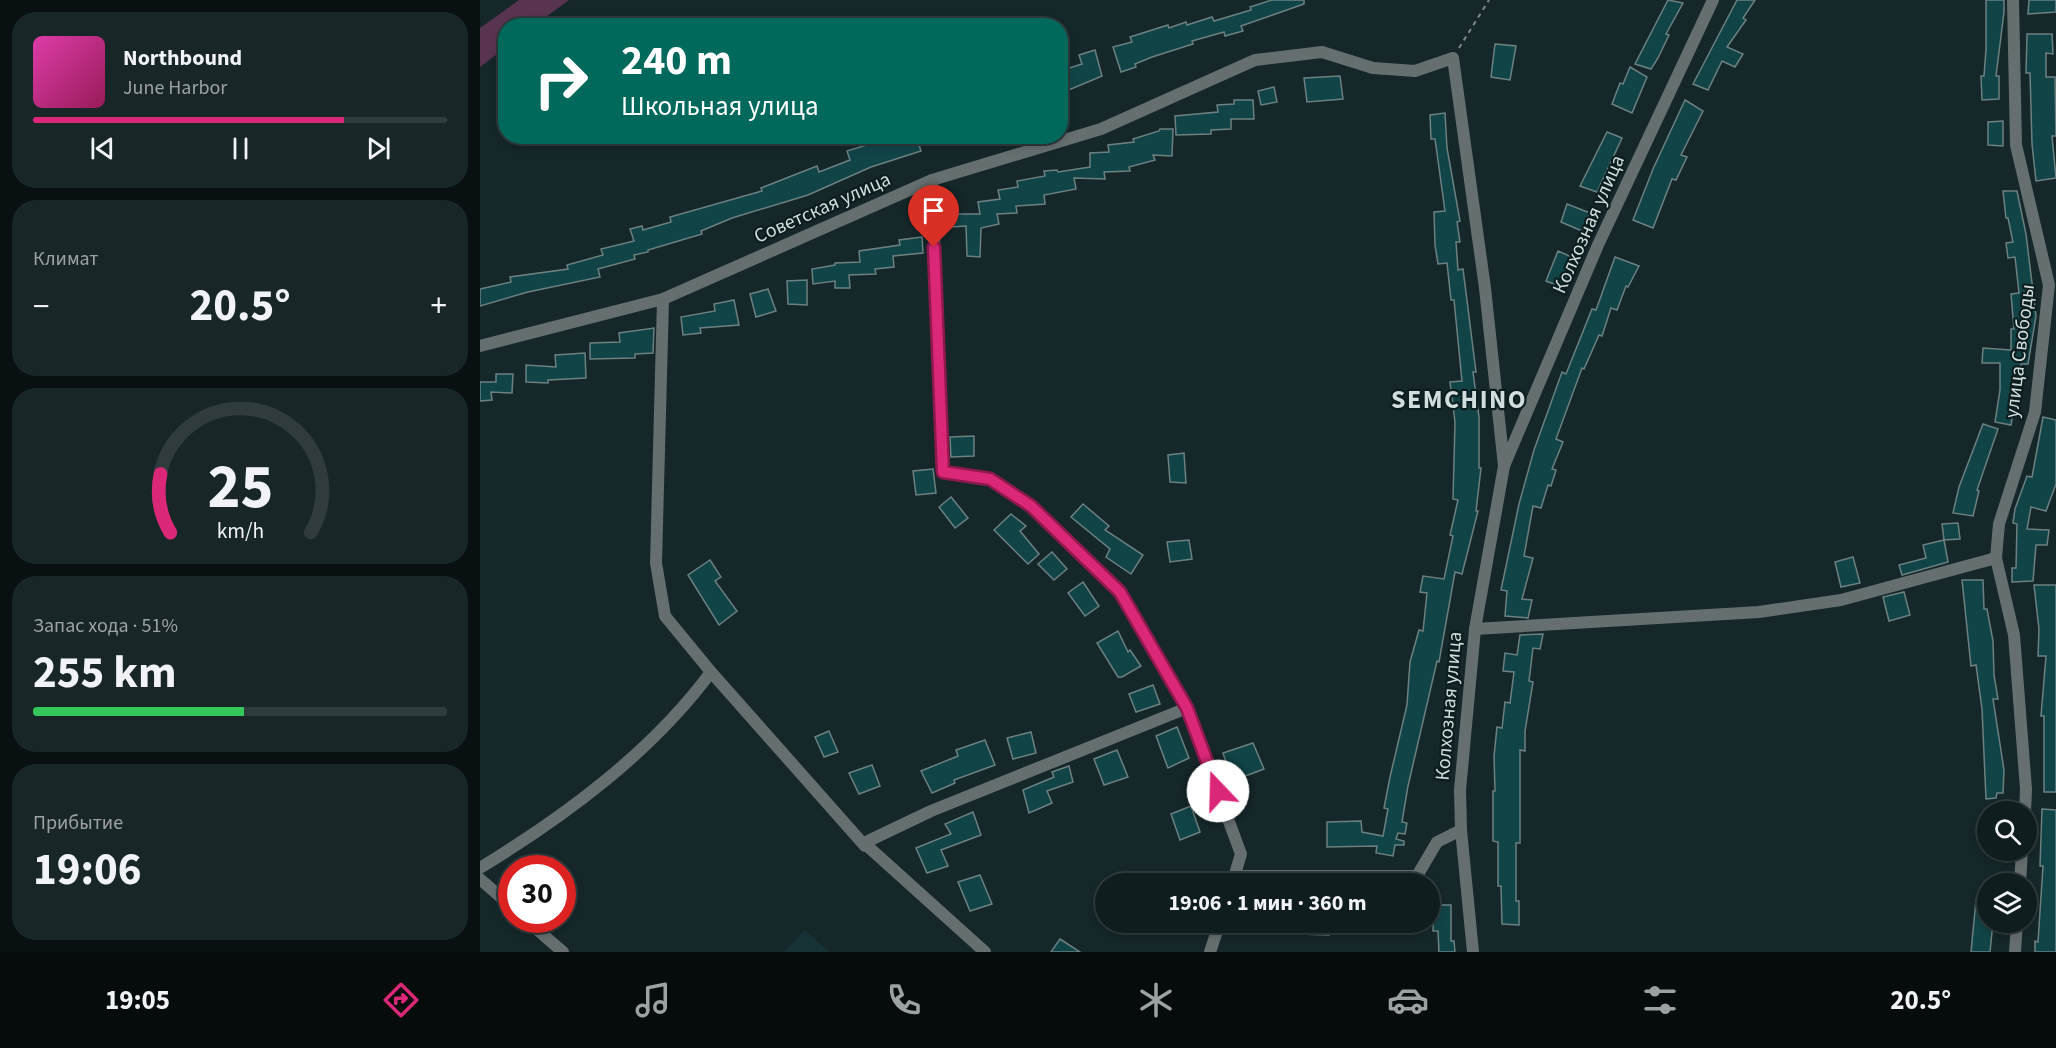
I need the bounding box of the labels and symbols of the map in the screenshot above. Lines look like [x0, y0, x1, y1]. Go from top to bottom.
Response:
street label: Колхозная улица [1546, 151, 1632, 298]
street label: Советская улица [750, 165, 895, 251]
pin [908, 185, 959, 247]
street label: улица Свободы [1998, 283, 2042, 420]
district label: SEMCHINO [1391, 381, 1527, 418]
street label: Колхозная улица [1429, 631, 1469, 782]
position arrow [1186, 759, 1250, 823]
speed limit sign: 30 [498, 855, 576, 933]

